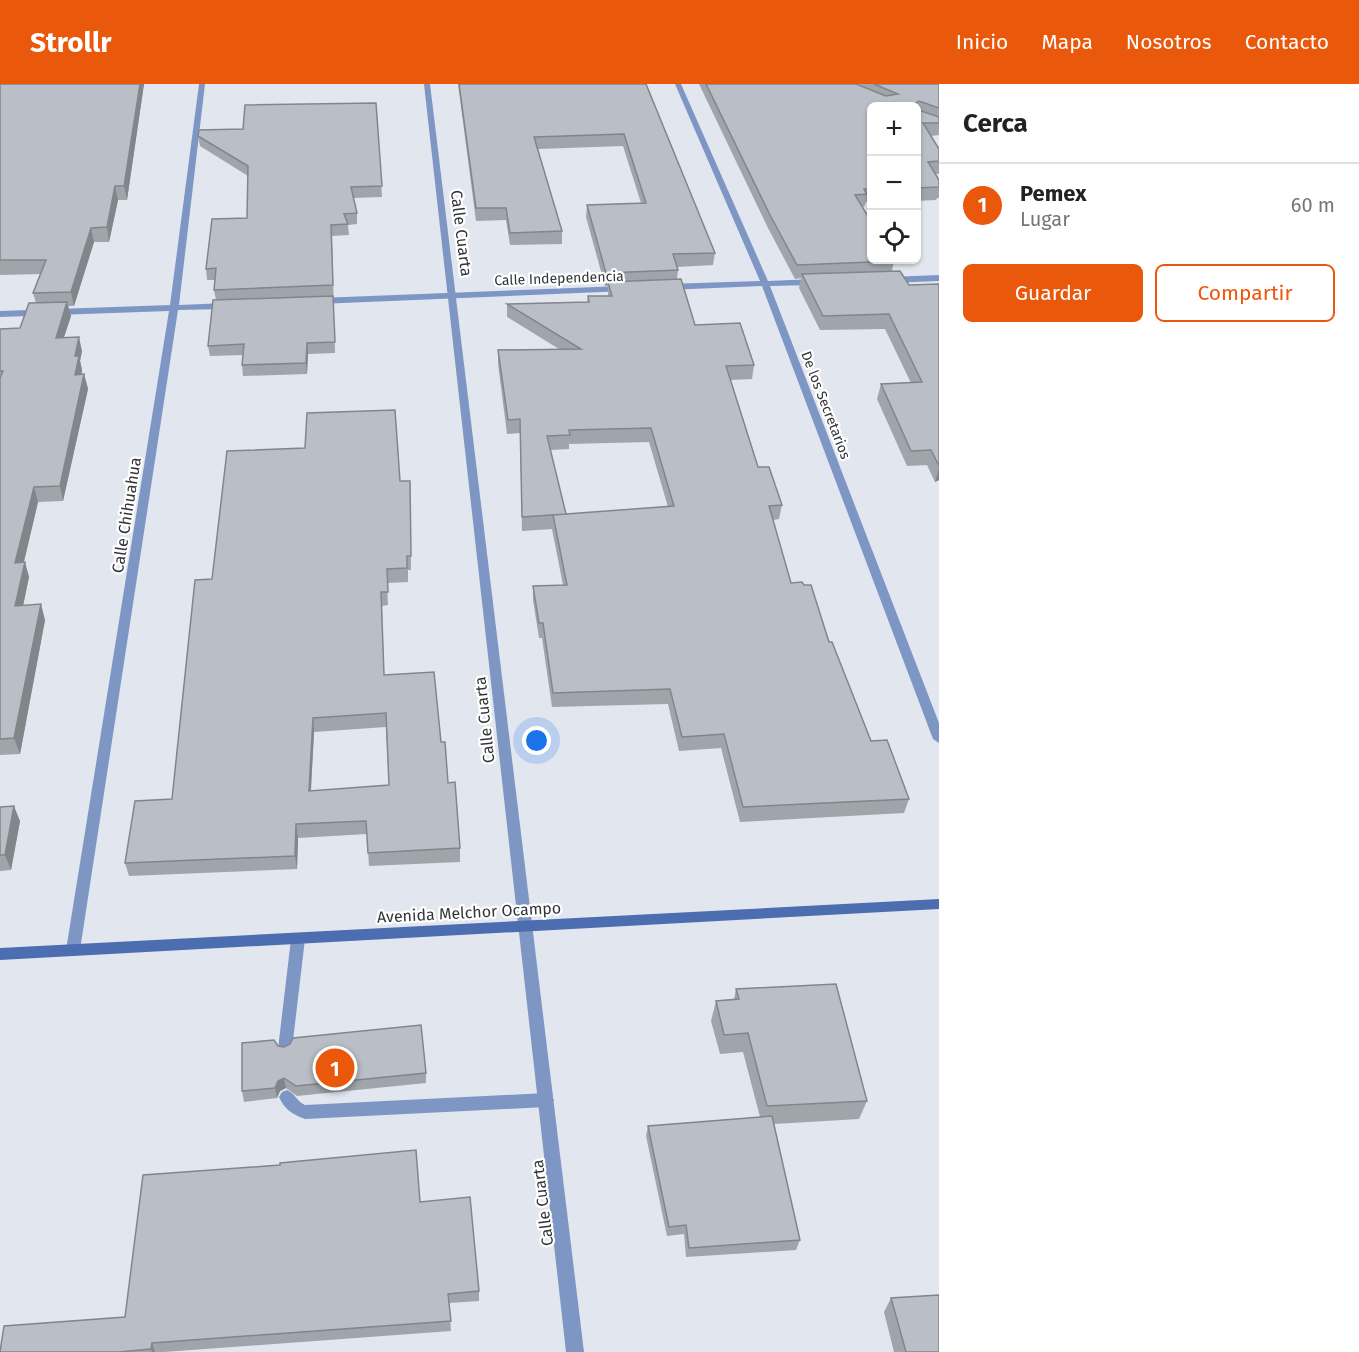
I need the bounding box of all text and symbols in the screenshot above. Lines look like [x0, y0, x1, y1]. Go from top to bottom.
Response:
text: Strollr [30, 26, 111, 59]
text: Inicio [956, 29, 1008, 55]
text: Mapa [1041, 29, 1093, 55]
text: Nosotros [1126, 29, 1212, 55]
text: Contacto [1245, 29, 1329, 55]
map controls [867, 102, 921, 264]
button: + [867, 102, 921, 156]
text: Cerca [963, 108, 1028, 139]
button: − [867, 156, 921, 210]
text: Pemex [1020, 180, 1086, 207]
street label: Calle Cuarta [447, 189, 476, 277]
text: 1 [978, 193, 987, 217]
text: 60 m [1291, 193, 1335, 217]
text: Lugar [1020, 207, 1070, 231]
button: locate [867, 210, 921, 264]
button: Guardar [963, 264, 1143, 322]
button: Compartir [1155, 264, 1335, 322]
street label: Calle Independencia [494, 268, 624, 289]
street label: De los Secretarios [797, 349, 854, 462]
street label: Calle Chihuahua [108, 456, 145, 574]
street label: Calle Cuarta [471, 676, 498, 764]
your location [522, 726, 551, 755]
street label: Avenida Melchor Ocampo [376, 898, 562, 927]
pin: 1 [316, 1046, 354, 1090]
street label: Calle Cuarta [528, 1159, 557, 1247]

